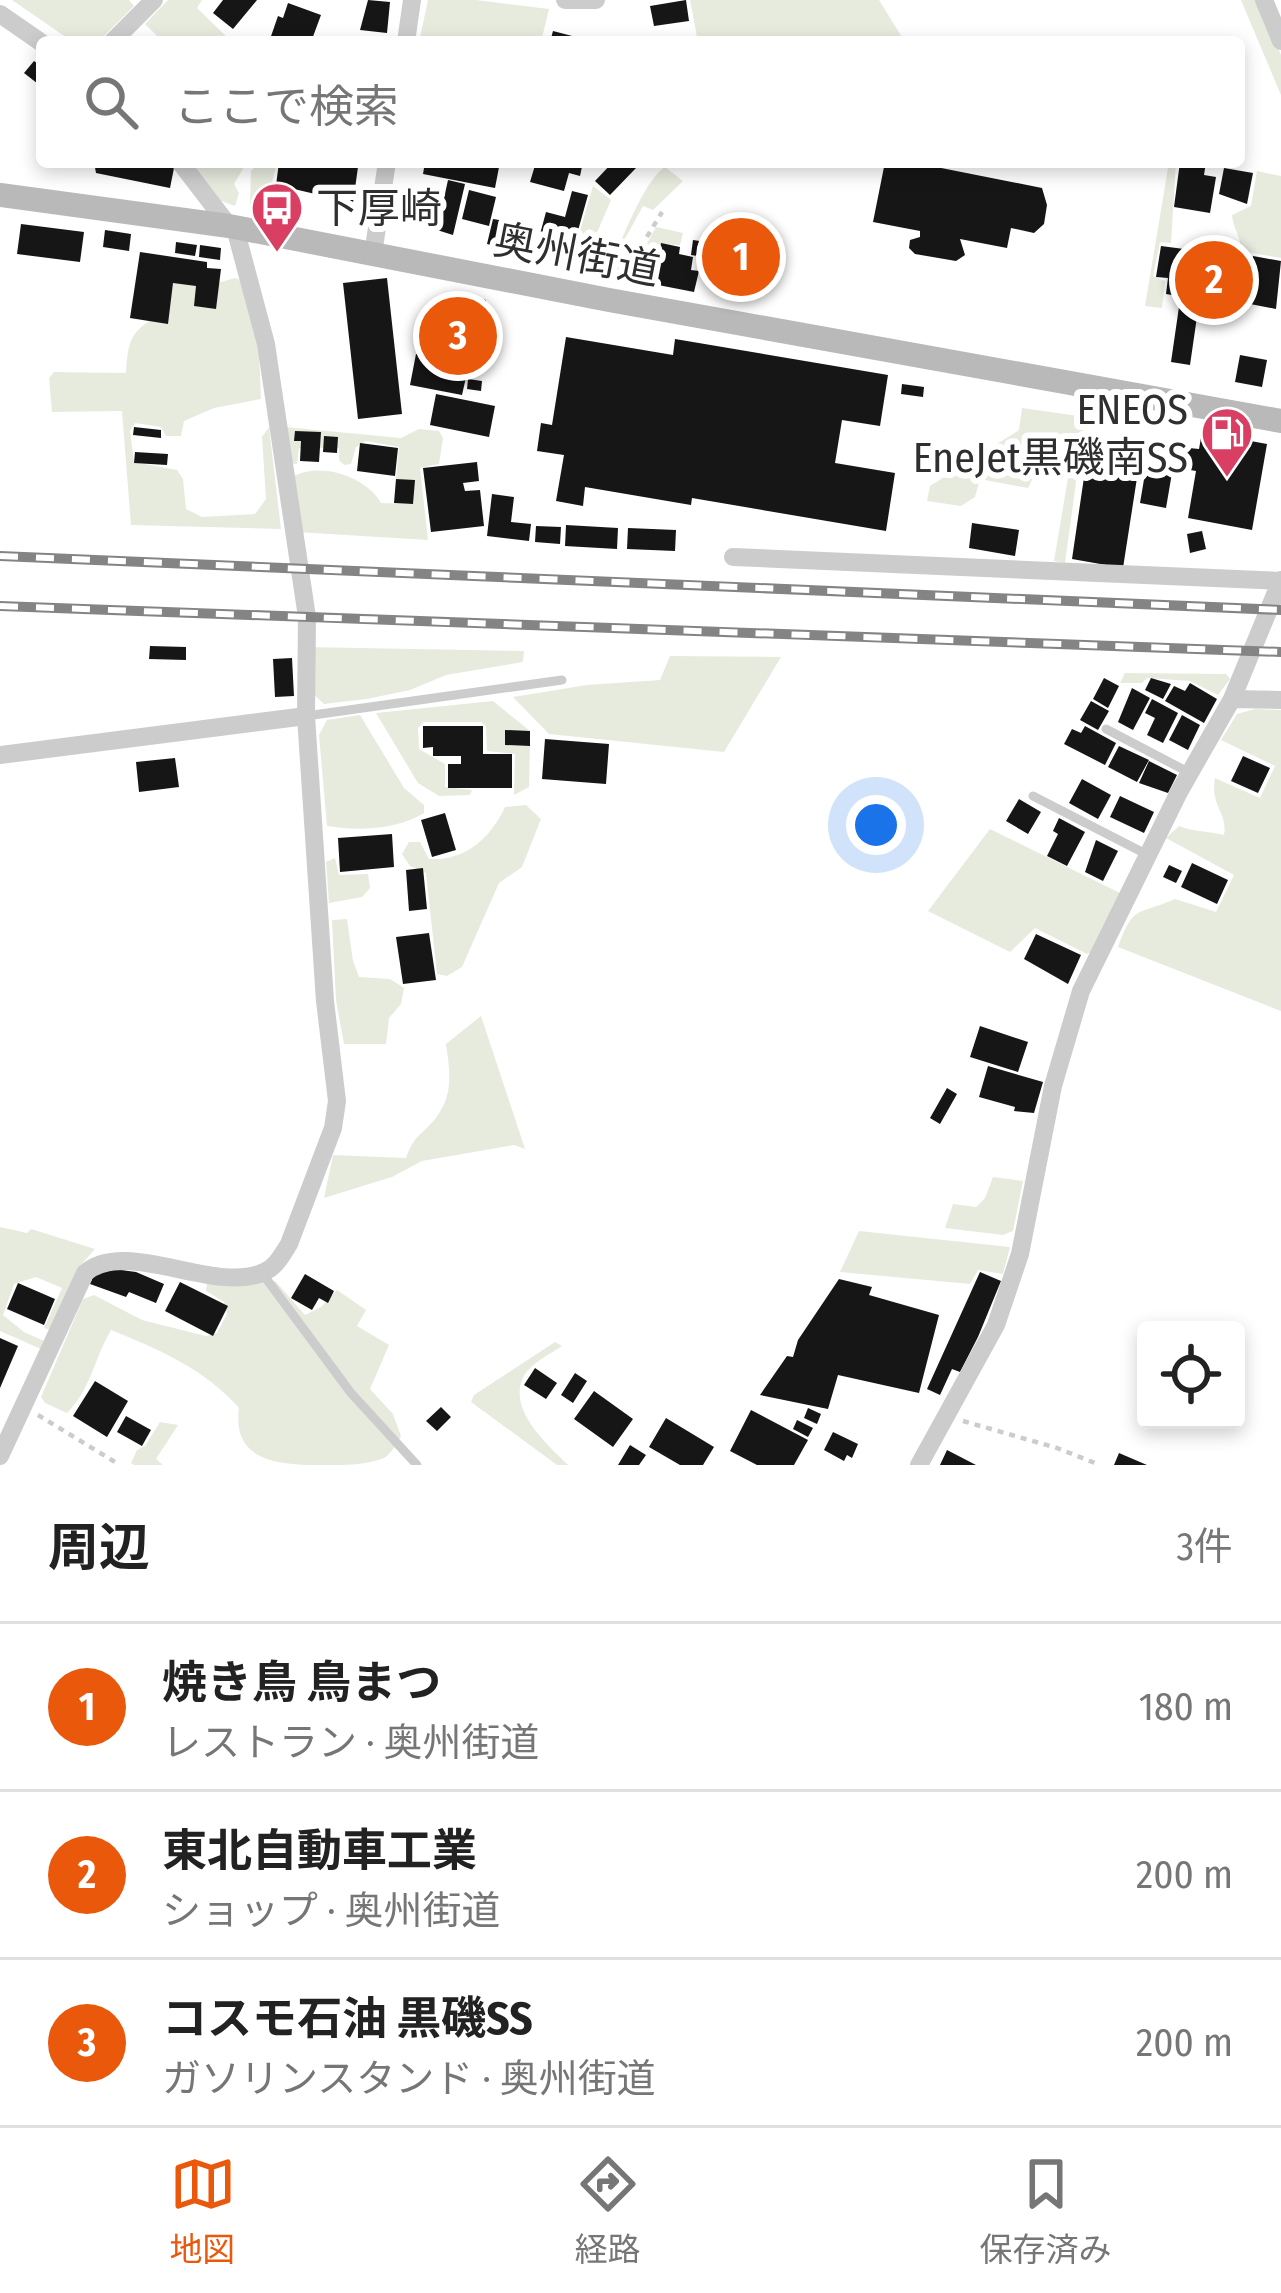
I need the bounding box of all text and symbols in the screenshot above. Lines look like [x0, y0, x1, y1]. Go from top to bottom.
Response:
search box [36, 36, 1245, 168]
icon: search [78, 69, 144, 135]
text: ここで検索 [174, 80, 399, 134]
bus stop icon: 下厚崎 [249, 180, 305, 254]
place label: 下厚崎 [316, 184, 442, 234]
pin: 1 [702, 212, 780, 302]
street label: 奥州街道 [490, 214, 664, 296]
pin: 2 [1175, 235, 1253, 325]
pin: 3 [419, 291, 497, 381]
place label: ENEOS EneJet黒磯南SS [913, 385, 1188, 483]
fuel station icon: ENEOS EneJet黒磯南SS [1199, 405, 1255, 479]
your location [846, 795, 906, 855]
map controls [1137, 1321, 1245, 1429]
button: locate [1137, 1321, 1245, 1429]
text: 周辺 [48, 1517, 150, 1579]
text: 3件 [1176, 1524, 1233, 1570]
text: 焼き鳥 鳥まつ [162, 1656, 441, 1710]
text: 1 [79, 1684, 95, 1730]
text: 180 m [1139, 1684, 1233, 1730]
text: レストラン · 奥州街道 [162, 1720, 540, 1766]
text: 東北自動車工業 [162, 1824, 477, 1878]
text: 2 [78, 1852, 96, 1898]
text: 200 m [1136, 1852, 1233, 1898]
text: ショップ · 奥州街道 [162, 1888, 501, 1934]
text: コスモ石油 黒磯SS [162, 1992, 533, 2046]
text: 3 [78, 2020, 96, 2066]
text: 200 m [1136, 2020, 1233, 2066]
text: ガソリンスタンド · 奥州街道 [162, 2056, 656, 2102]
tab: 地図 [170, 2151, 236, 2271]
tab: 経路 [575, 2151, 641, 2271]
tab: 保存済み [980, 2151, 1112, 2271]

